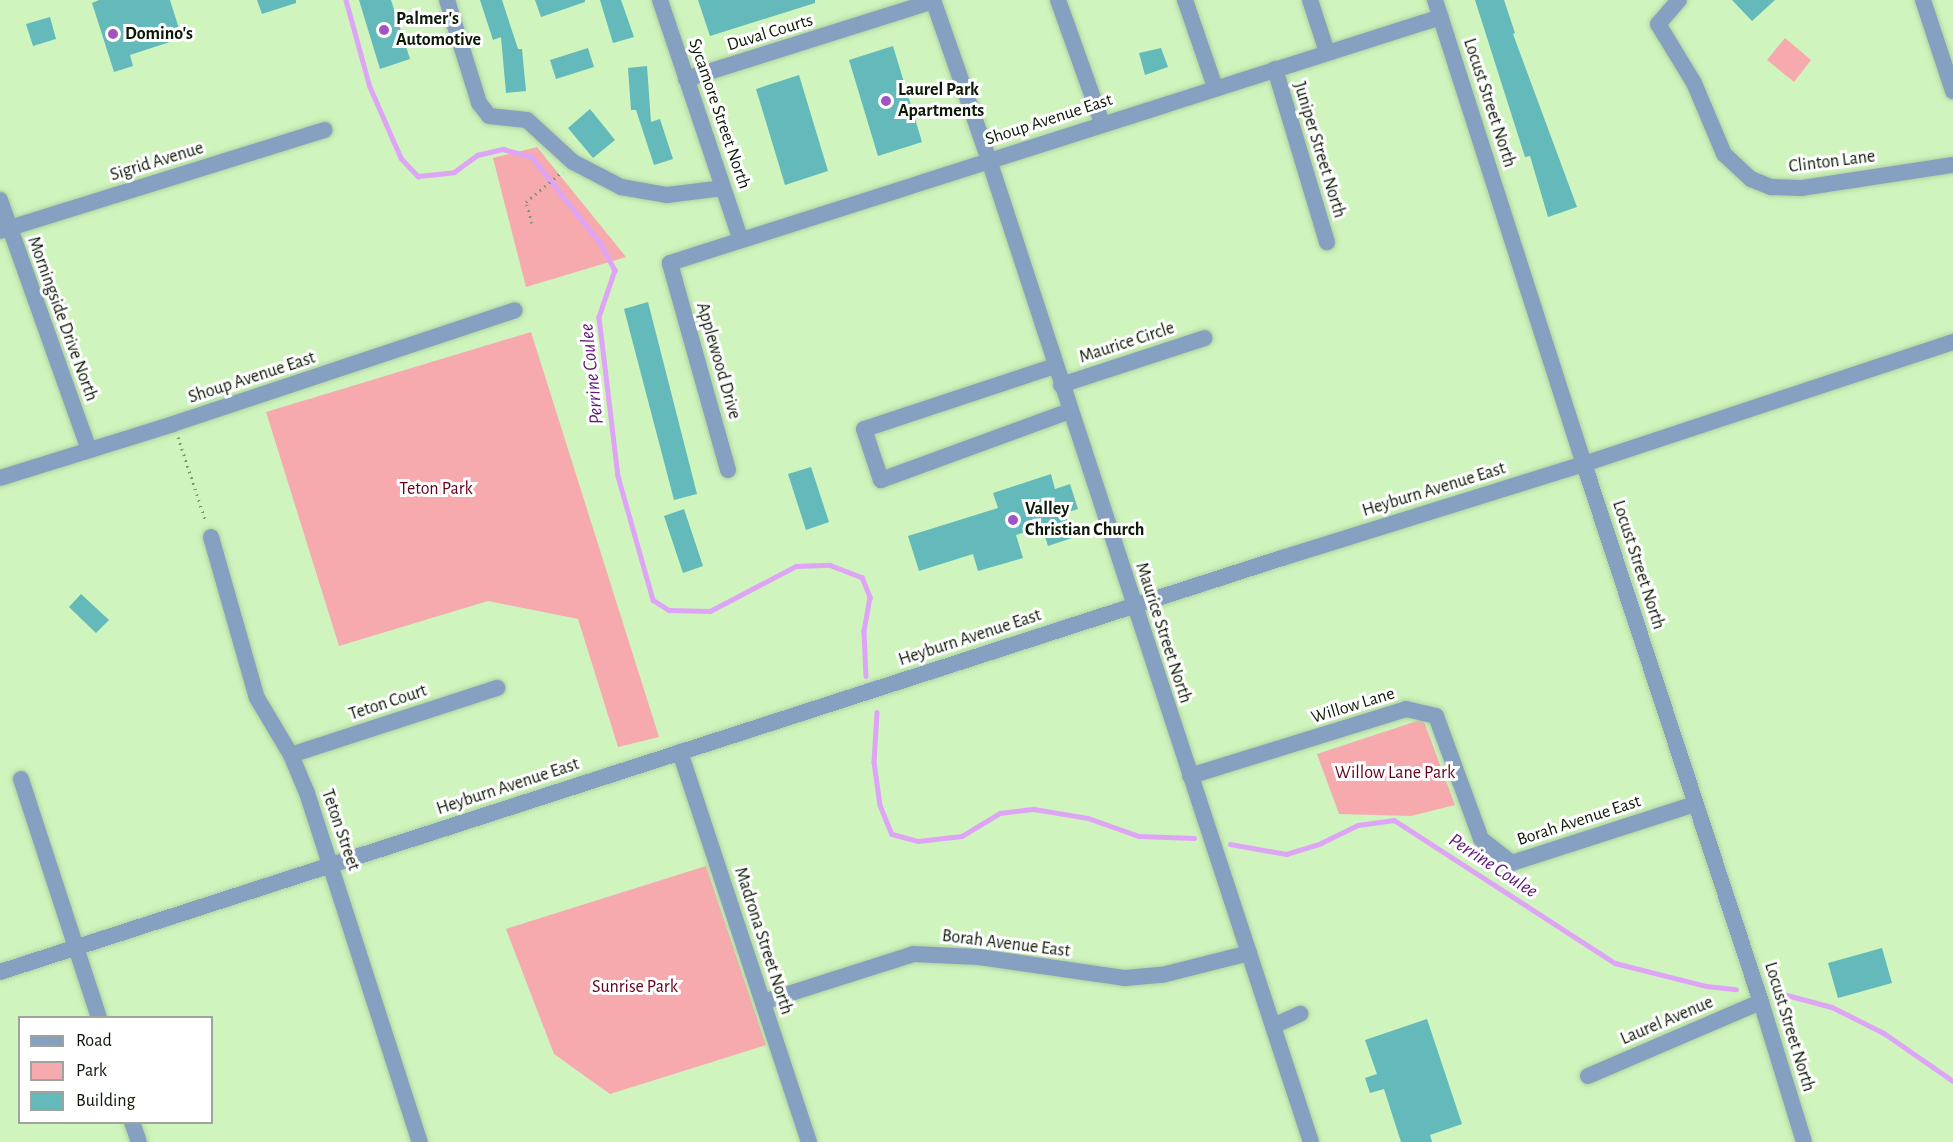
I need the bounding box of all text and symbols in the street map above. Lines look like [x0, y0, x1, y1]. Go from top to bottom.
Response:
place label: Palmer's Automotive [396, 9, 481, 52]
street label: Duval Courts [724, 10, 816, 56]
place label: Domino's [125, 23, 193, 45]
marker: Palmer's Automotive [377, 23, 391, 37]
marker: Domino's [106, 27, 120, 41]
street label: Sycamore Street North [683, 36, 755, 192]
street label: Locust Street North [1458, 36, 1520, 170]
street label: Juniper Street North [1288, 79, 1350, 221]
place label: Laurel Park Apartments [898, 80, 984, 122]
street label: Shoup Avenue East [983, 89, 1115, 151]
marker: Laurel Park Apartments [879, 94, 893, 108]
street label: Sigrid Avenue [108, 138, 206, 186]
street label: Clinton Lane [1787, 146, 1877, 178]
street label: Morningside Drive North [22, 234, 102, 404]
street label: Applewood Drive [691, 300, 745, 422]
street label: Maurice Circle [1077, 317, 1177, 369]
water label: Perrine Coulee [575, 322, 609, 426]
street label: Shoup Avenue East [186, 347, 318, 409]
street label: Heyburn Avenue East [1360, 458, 1508, 522]
park label: Teton Park [399, 478, 473, 500]
street label: Locust Street North [1607, 498, 1669, 632]
place label: Valley Christian Church [1025, 499, 1144, 542]
marker: Valley Christian Church [1006, 513, 1020, 527]
street label: Maurice Street North [1130, 560, 1196, 706]
street label: Heyburn Avenue East [896, 605, 1044, 671]
street label: Teton Court [346, 680, 430, 726]
street label: Willow Lane [1309, 683, 1397, 729]
street label: Heyburn Avenue East [434, 754, 582, 820]
park label: Willow Lane Park [1335, 762, 1455, 784]
street label: Teton Street [316, 786, 364, 874]
street label: Borah Avenue East [1514, 791, 1644, 851]
water label: Perrine Coulee [1444, 828, 1542, 904]
street label: Madrona Street North [729, 865, 797, 1017]
street label: Borah Avenue East [941, 925, 1071, 963]
street label: Locust Street North [1759, 960, 1819, 1094]
park label: Sunrise Park [592, 976, 678, 998]
street label: Laurel Avenue [1617, 992, 1717, 1050]
legend [18, 1016, 213, 1124]
text: Road [76, 1032, 112, 1050]
text: Park [76, 1062, 107, 1080]
text: Building [76, 1092, 135, 1110]

